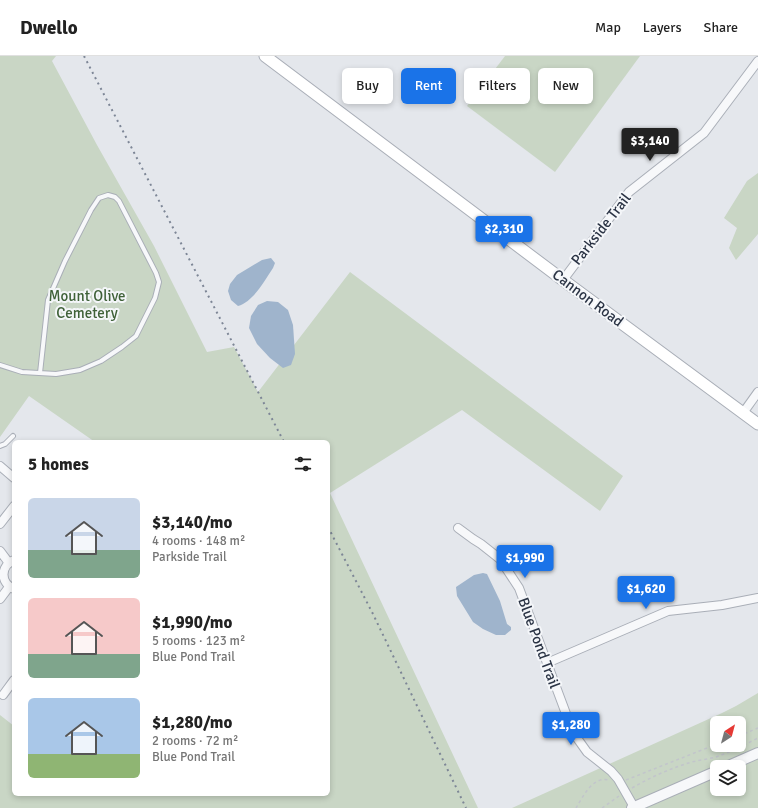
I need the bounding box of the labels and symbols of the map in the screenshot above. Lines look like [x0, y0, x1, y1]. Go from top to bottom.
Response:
pin: $3,140 [617, 128, 683, 162]
street label: Parkside Trail [567, 189, 635, 269]
pin: $2,310 [471, 216, 537, 250]
street label: Cannon Road [549, 265, 627, 331]
park label: Mount Olive Cemetery [48, 287, 126, 322]
pin: $1,990 [492, 545, 558, 579]
pin: $1,620 [613, 576, 679, 610]
street label: Blue Pond Trail [514, 595, 564, 691]
pin: $1,280 [538, 712, 604, 746]
north arrow [710, 716, 746, 752]

